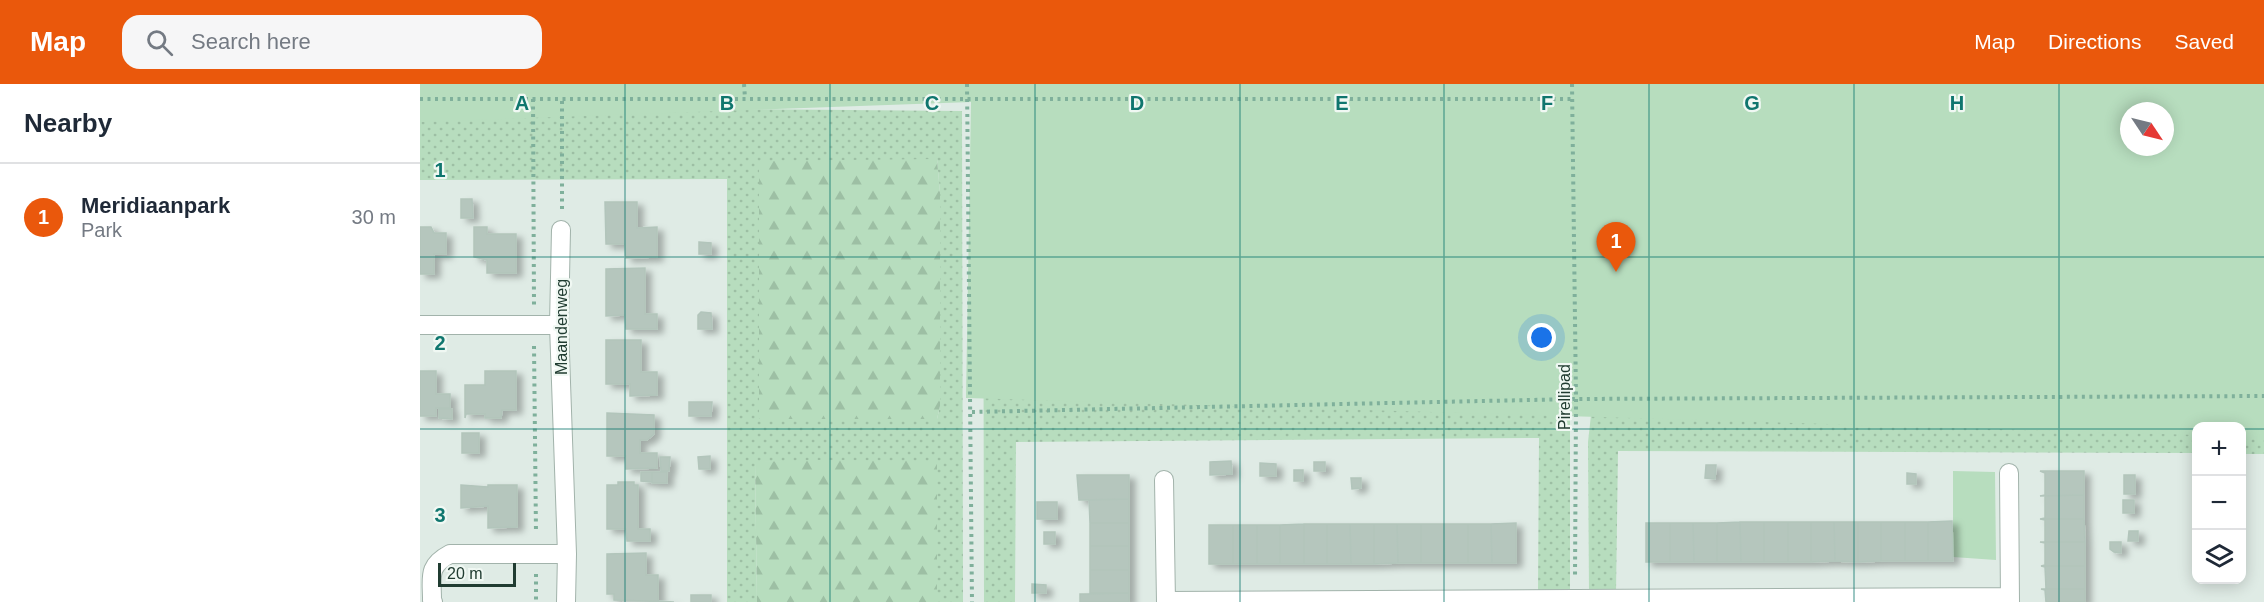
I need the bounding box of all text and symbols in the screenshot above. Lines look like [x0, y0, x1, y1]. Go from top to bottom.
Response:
search box [122, 15, 542, 69]
text: Map [30, 26, 86, 57]
icon: search [143, 26, 176, 59]
text: Search here [191, 29, 311, 54]
text: Map [1974, 30, 2015, 53]
text: Directions [2048, 30, 2141, 53]
text: Saved [2174, 30, 2234, 53]
text: A [515, 92, 529, 114]
text: B [720, 92, 734, 114]
text: C [925, 92, 939, 114]
text: D [1130, 92, 1144, 114]
text: E [1335, 92, 1349, 114]
text: F [1541, 92, 1553, 114]
text: G [1744, 92, 1760, 114]
text: H [1950, 92, 1964, 114]
north arrow [2120, 102, 2174, 156]
text: Nearby [24, 108, 112, 138]
text: 1 [434, 159, 446, 181]
text: Meridiaanpark [81, 193, 230, 218]
text: 1 [38, 206, 49, 228]
text: 30 m [352, 206, 396, 228]
text: Park [81, 219, 122, 241]
pin: 1 [1596, 222, 1636, 272]
street label: Maandenweg [553, 279, 570, 375]
your location [1527, 323, 1556, 352]
text: 2 [434, 332, 446, 354]
street label: Pirellipad [1556, 364, 1573, 430]
map controls [2192, 422, 2246, 584]
button: + [2192, 422, 2246, 476]
button: − [2192, 476, 2246, 530]
text: 3 [434, 504, 446, 526]
button: layers [2192, 530, 2246, 584]
scale bar [438, 560, 516, 588]
text: 20 m [447, 565, 483, 582]

